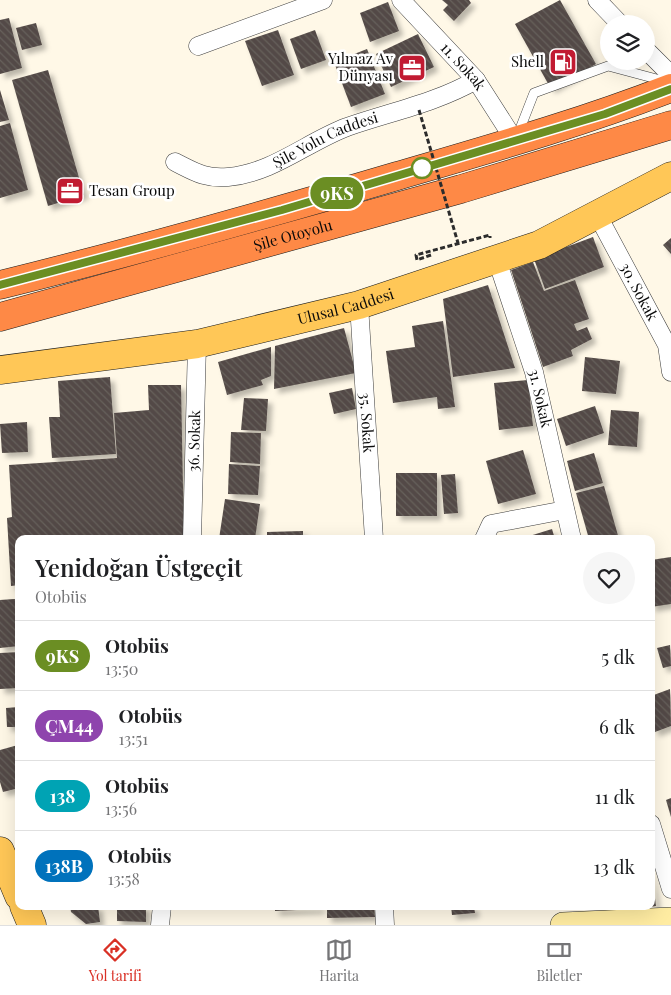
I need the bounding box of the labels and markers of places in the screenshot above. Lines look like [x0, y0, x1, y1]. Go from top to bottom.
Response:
fuel station icon: Shell [548, 47, 578, 77]
place label: Yılmaz Av Dünyası [327, 48, 394, 85]
place label: Shell [511, 51, 544, 71]
office icon: Yılmaz Av Dünyası [397, 53, 427, 83]
unlabelled marker [411, 157, 433, 179]
office icon: Tesan Group [55, 176, 85, 206]
place label: Tesan Group [89, 180, 175, 200]

